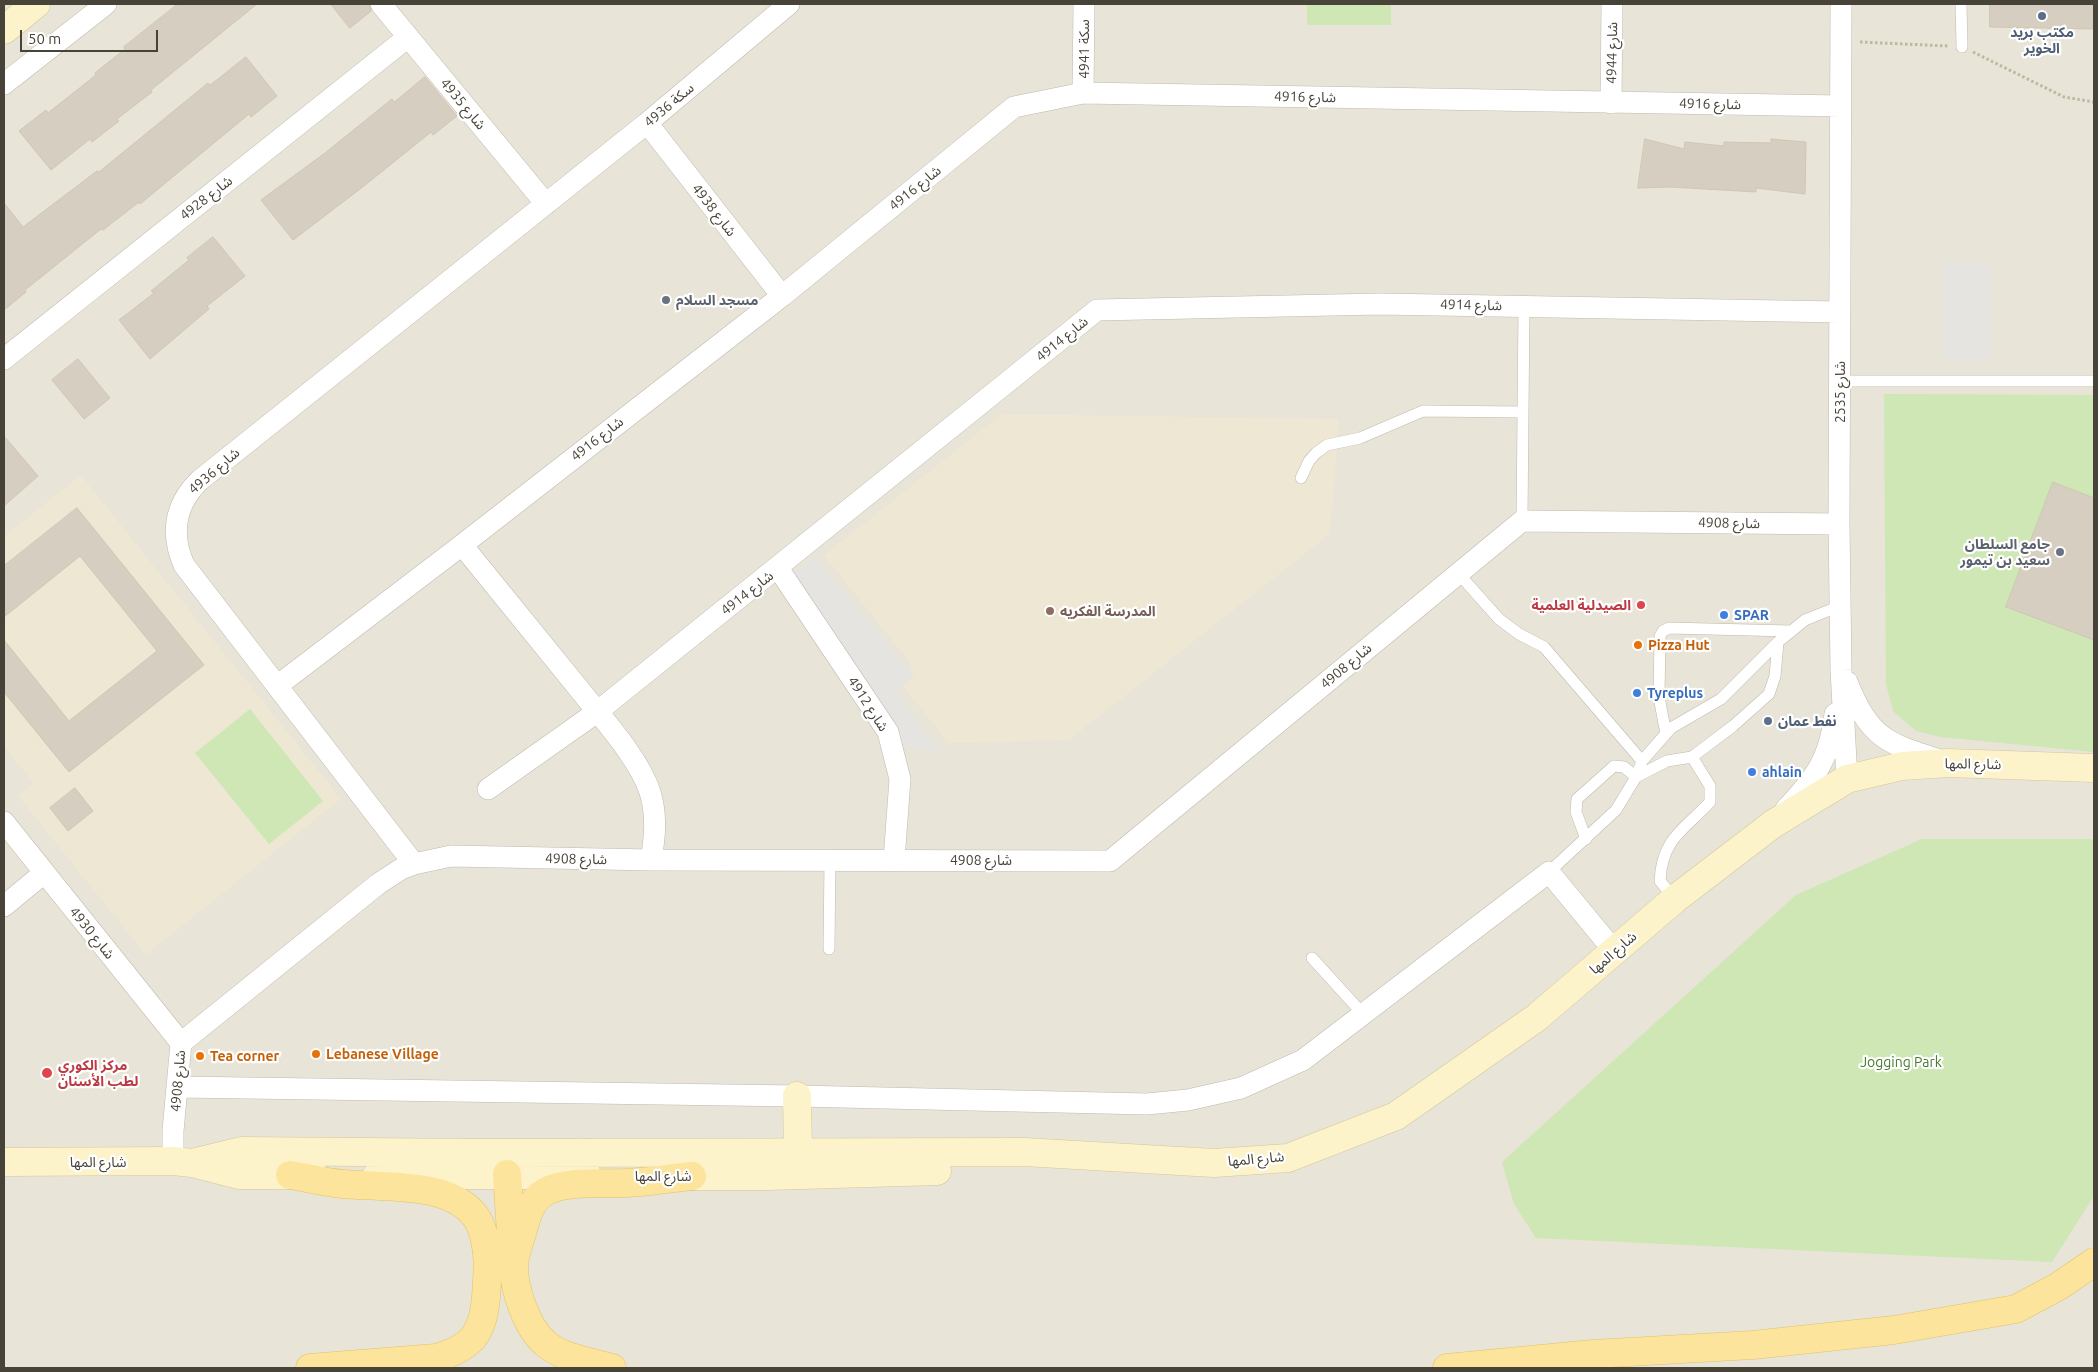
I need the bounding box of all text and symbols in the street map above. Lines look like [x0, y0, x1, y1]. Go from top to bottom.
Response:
marker: مكتب بريد الخوير [2036, 10, 2048, 22]
street label: سكة 4941 [1076, 19, 1092, 79]
scale bar [22, 20, 160, 52]
street label: 4944 شارع [1603, 22, 1621, 84]
place label: مكتب بريد الخوير [2010, 24, 2074, 56]
text: 50 m [28, 30, 61, 47]
street label: 4935 شارع [437, 75, 489, 133]
street label: سكة 4936 [641, 79, 697, 131]
street label: 4916 شارع [1274, 88, 1336, 106]
street label: 4916 شارع [1679, 95, 1741, 113]
street label: 4916 شارع [886, 162, 944, 214]
street label: 4928 شارع [176, 172, 236, 224]
street label: شارع 4938 [688, 180, 740, 240]
place label: مسجد السلام [676, 292, 758, 308]
marker: مسجد السلام [660, 294, 672, 306]
street label: 4914 شارع [1440, 296, 1502, 314]
street label: 4914 شارع [1033, 313, 1091, 365]
street label: 2535 شارع [1832, 361, 1848, 423]
street label: 4916 شارع [567, 413, 627, 465]
street label: 4936 شارع [185, 444, 243, 498]
street label: 4908 شارع [1698, 514, 1760, 532]
place label: جامع السلطان سعيد بن تيمور [1960, 536, 2050, 568]
marker: جامع السلطان سعيد بن تيمور [2054, 546, 2066, 558]
street label: 4914 شارع [717, 567, 777, 619]
place label: الصيدلية العلمية [1531, 597, 1631, 613]
marker: الصيدلية العلمية [1635, 599, 1647, 611]
place label: المدرسة الفكريه [1060, 603, 1156, 619]
marker: المدرسة الفكريه [1044, 605, 1056, 617]
place label: SPAR [1734, 607, 1769, 623]
marker: SPAR [1718, 609, 1730, 621]
place label: Pizza Hut [1648, 637, 1710, 653]
marker: Pizza Hut [1632, 639, 1644, 651]
street label: 4908 شارع [1317, 640, 1375, 692]
street label: 4912 شارع [844, 673, 892, 735]
place label: Tyreplus [1647, 685, 1703, 701]
marker: Tyreplus [1631, 687, 1643, 699]
place label: نفط عمان [1778, 713, 1837, 729]
marker: نفط عمان [1762, 715, 1774, 727]
street label: شارع المها [1944, 755, 2002, 773]
place label: ahlain [1762, 764, 1802, 780]
marker: ahlain [1746, 766, 1758, 778]
street label: 4908 شارع [545, 850, 607, 868]
street label: 4908 شارع [950, 852, 1012, 868]
street label: 4930 شارع [66, 904, 118, 962]
street label: شارع المها [1586, 928, 1640, 978]
place label: Lebanese Village [326, 1046, 439, 1062]
place label: Tea corner [210, 1048, 279, 1064]
marker: Lebanese Village [310, 1048, 322, 1060]
street label: 4908 شارع [167, 1049, 189, 1113]
marker: Tea corner [194, 1050, 206, 1062]
park label: Jogging Park [1860, 1054, 1942, 1070]
place label: مركز الكوري لطب الأسنان [58, 1057, 138, 1090]
marker: مركز الكوري لطب الأسنان [40, 1066, 54, 1080]
street label: شارع المها [1227, 1148, 1285, 1170]
street label: شارع المها [70, 1154, 126, 1170]
street label: شارع المها [635, 1168, 691, 1184]

